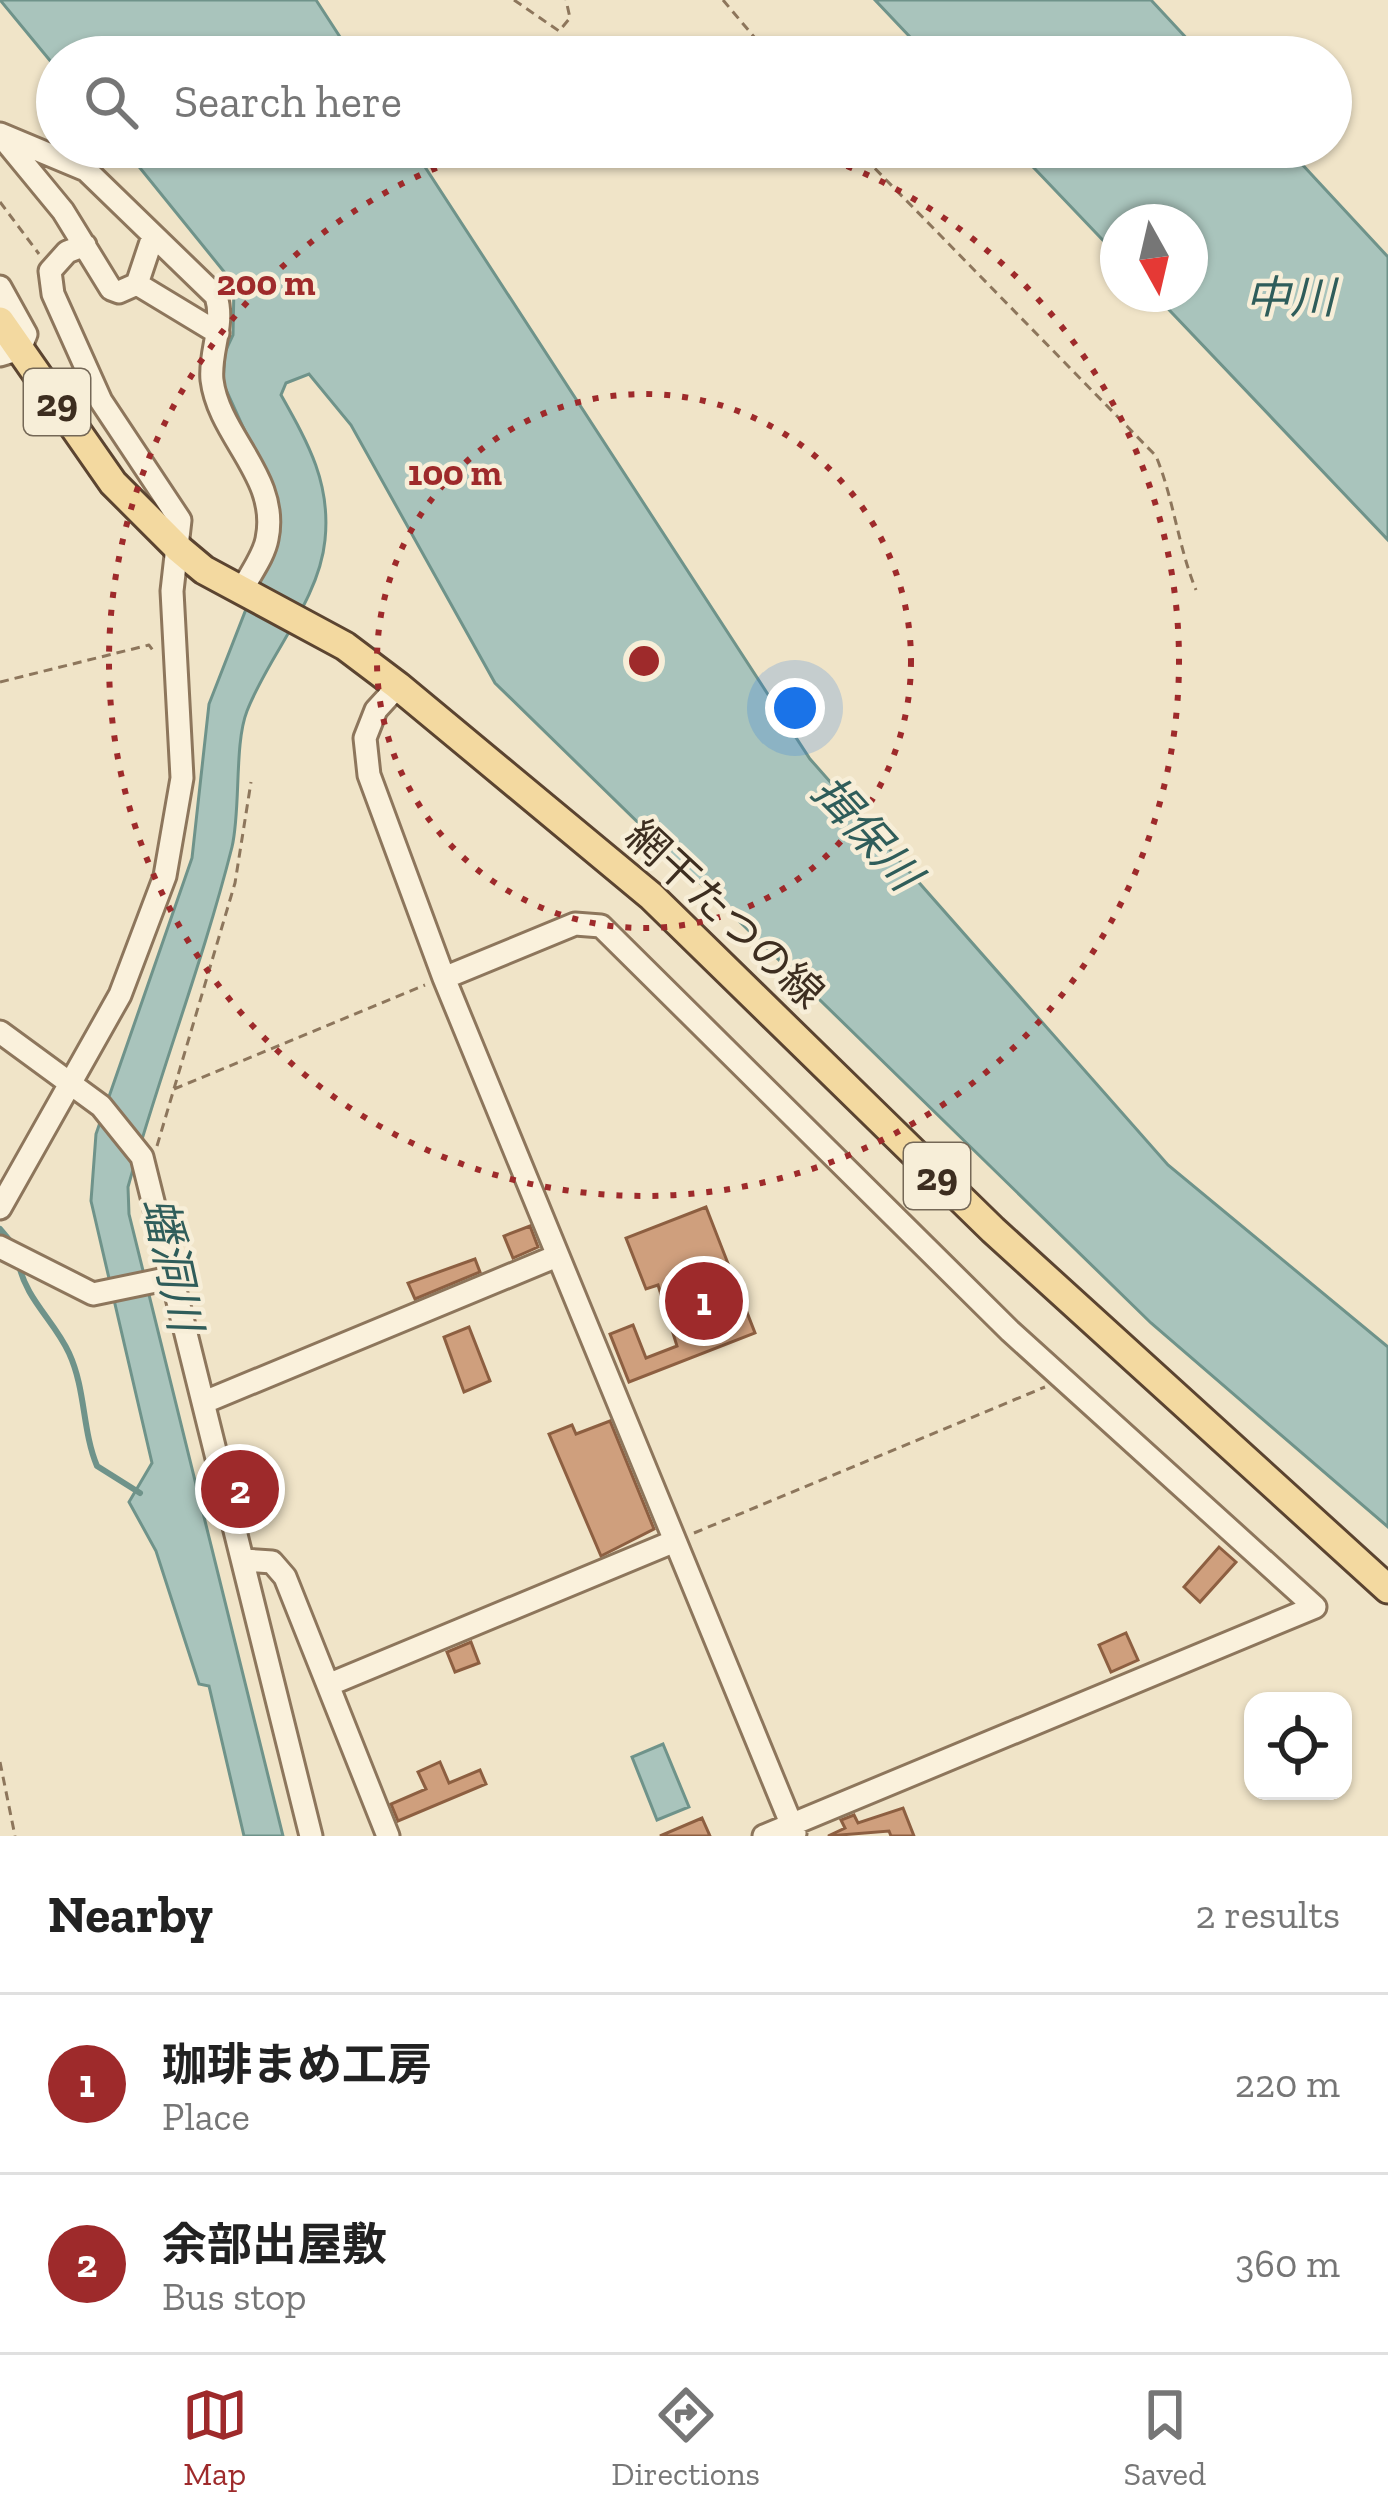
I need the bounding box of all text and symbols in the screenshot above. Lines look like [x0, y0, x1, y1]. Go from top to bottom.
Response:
search box [36, 36, 1352, 168]
icon: search [78, 69, 144, 135]
text: Search here [174, 75, 402, 129]
north arrow [1100, 204, 1208, 312]
text: 200 m [216, 261, 316, 304]
water label: 中川 [1245, 271, 1339, 325]
road number: 29 [24, 369, 90, 435]
text: 100 m [408, 451, 503, 494]
centre of rings [623, 640, 665, 682]
your location [765, 678, 825, 738]
water label: 揖保川 [801, 765, 934, 904]
street label: 網干たつの線 [615, 809, 835, 1019]
road number: 29 [904, 1143, 970, 1209]
water label: 蟠洞川 [132, 1192, 213, 1340]
pin: 1 [665, 1256, 743, 1346]
pin: 2 [201, 1444, 279, 1534]
map controls [1244, 1692, 1352, 1800]
button: locate [1244, 1692, 1352, 1800]
text: Nearby [48, 1884, 213, 1945]
text: 2 results [1195, 1891, 1340, 1938]
text: 珈琲まめ工房 [162, 2038, 432, 2092]
text: 1 [79, 2060, 95, 2107]
text: 220 m [1235, 2060, 1340, 2107]
text: Place [162, 2093, 250, 2140]
text: 余部出屋敷 [162, 2218, 387, 2272]
text: 2 [77, 2240, 97, 2287]
text: 360 m [1235, 2240, 1340, 2287]
text: Bus stop [162, 2273, 306, 2320]
tab: Map [182, 2382, 248, 2493]
tab: Directions [611, 2382, 760, 2493]
tab: Saved [1124, 2382, 1206, 2493]

